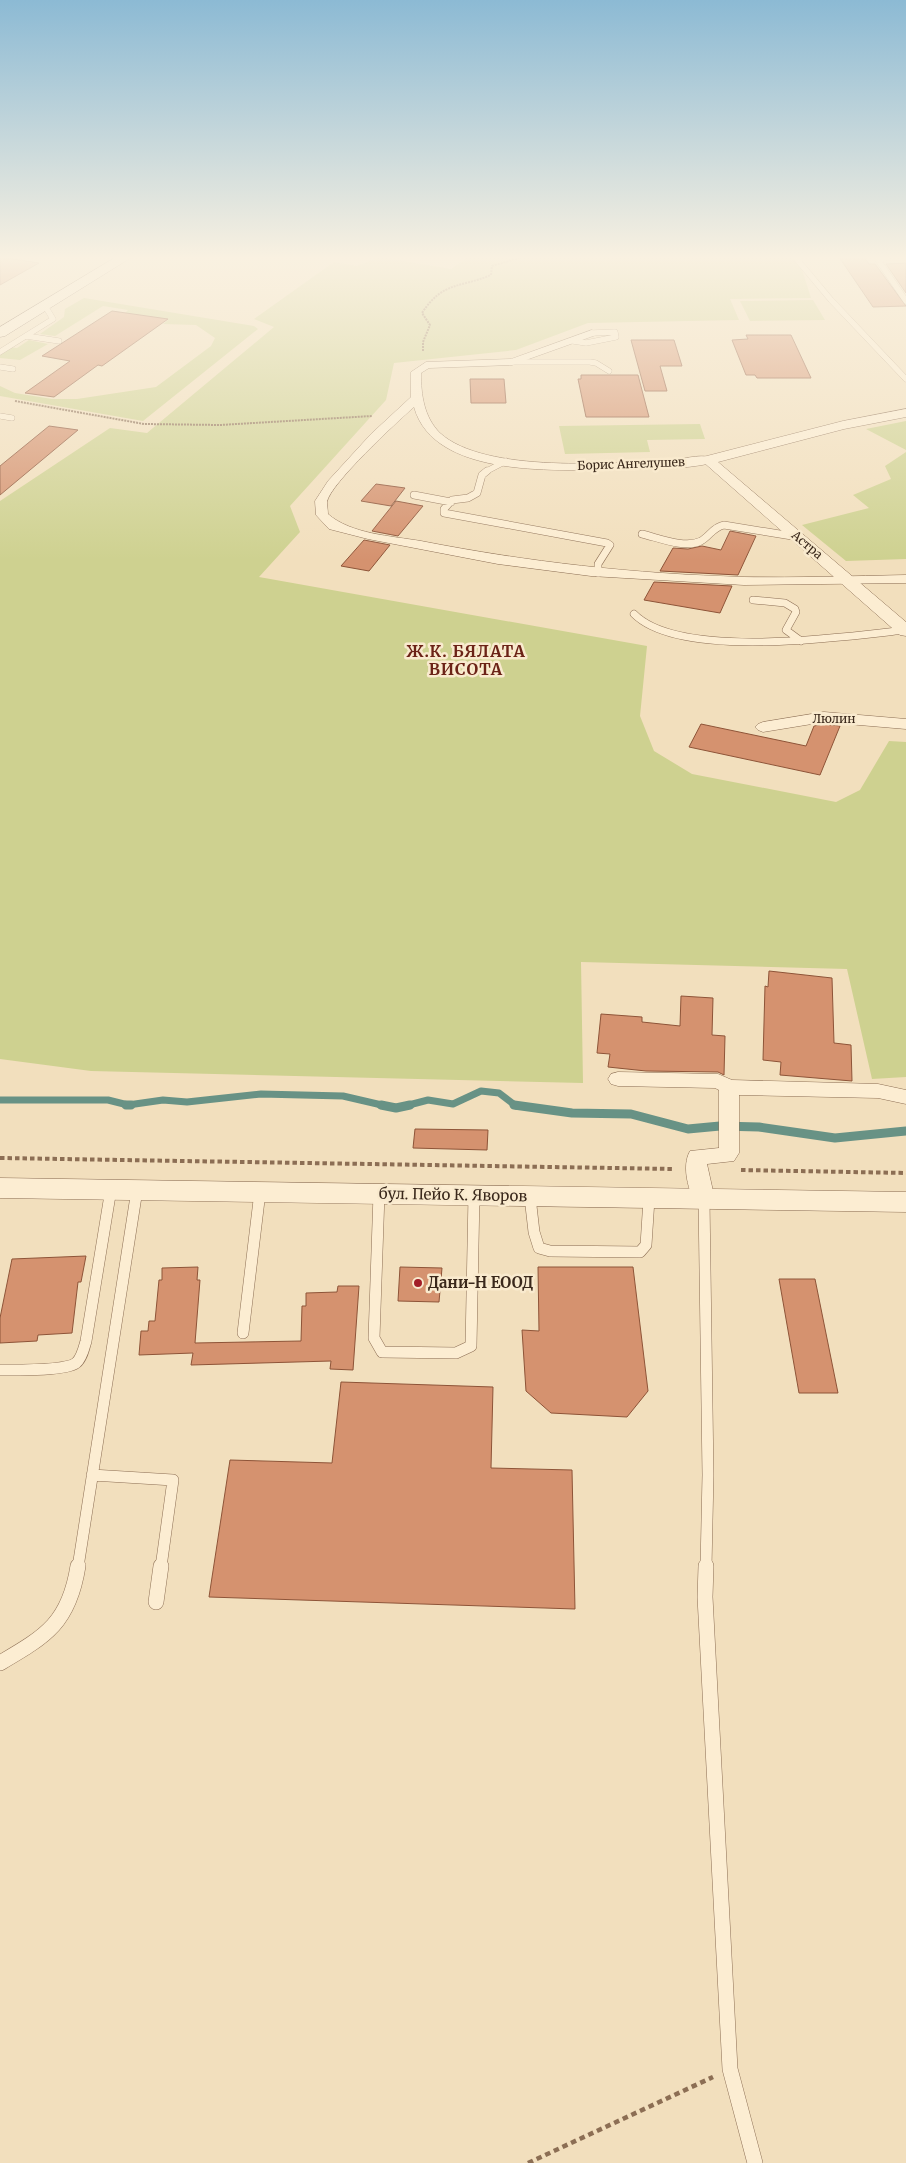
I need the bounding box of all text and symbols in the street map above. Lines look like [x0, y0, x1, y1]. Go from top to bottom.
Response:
street label: Борис Ангелушев [577, 454, 685, 473]
street label: Астра [788, 527, 826, 562]
district label: Ж.К. БЯЛАТА ВИСОТА [406, 641, 526, 679]
street label: Люлин [813, 711, 855, 726]
street label: бул. Пейо К. Яворов [379, 1184, 527, 1205]
place label: Дани-Н ЕООД [428, 1273, 533, 1292]
marker: Дани-Н ЕООД [412, 1277, 424, 1289]

